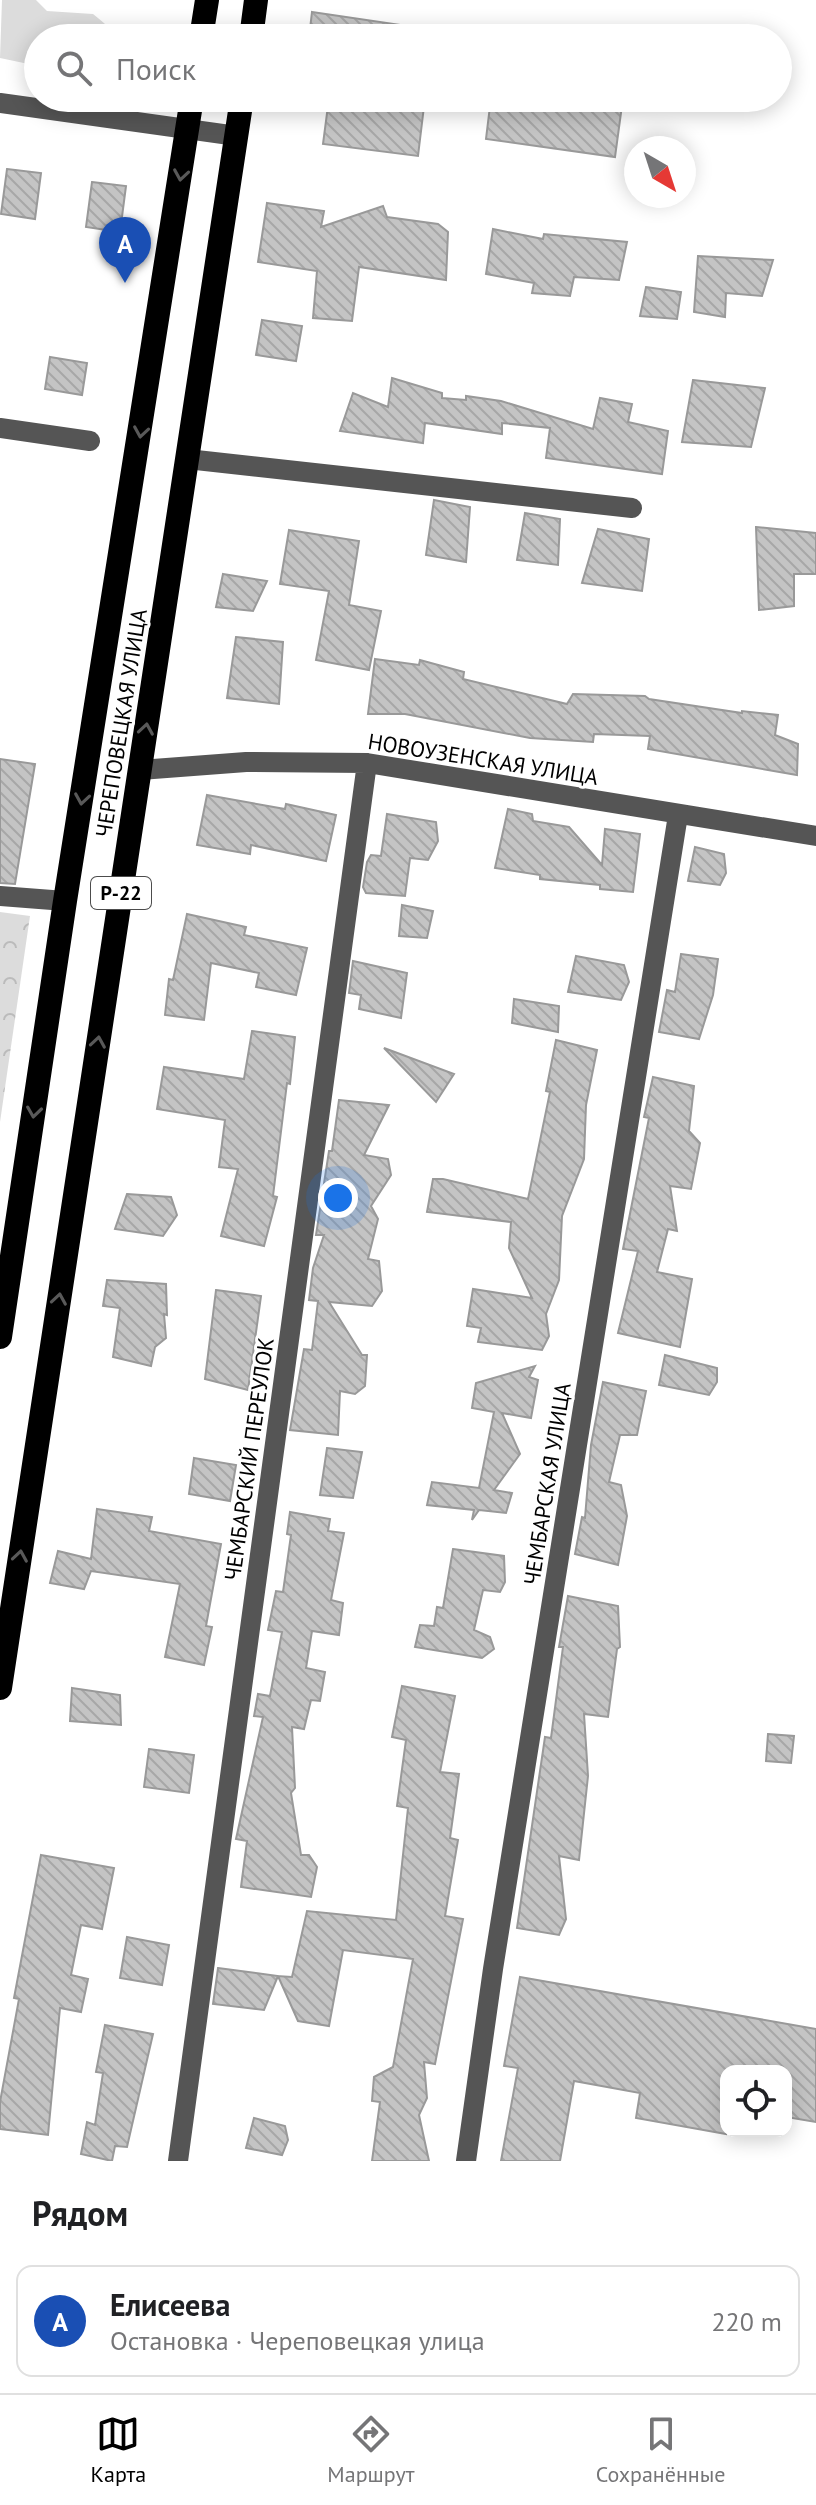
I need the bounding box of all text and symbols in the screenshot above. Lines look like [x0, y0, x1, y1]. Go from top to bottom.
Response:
search box [24, 24, 792, 112]
icon: search [52, 46, 96, 90]
text: Поиск [116, 49, 196, 88]
north arrow [624, 136, 696, 208]
one-way arrow [173, 168, 190, 182]
pin: A [99, 217, 151, 283]
one-way arrow [133, 425, 150, 439]
street label: ЧЕРЕПОВЕЦКАЯ УЛИЦА [89, 607, 153, 839]
one-way arrow [137, 723, 154, 736]
street label: НОВОУЗЕНСКАЯ УЛИЦА [366, 727, 600, 791]
one-way arrow [74, 792, 91, 806]
road number: Р-22 [91, 877, 151, 909]
one-way arrow [89, 1035, 106, 1049]
one-way arrow [26, 1105, 43, 1119]
your location [318, 1178, 358, 1218]
one-way arrow [50, 1292, 67, 1306]
street label: ЧЕМБАРСКИЙ ПЕРЕУЛОК [218, 1336, 280, 1582]
street label: ЧЕМБАРСКАЯ УЛИЦА [517, 1381, 577, 1587]
one-way arrow [11, 1549, 28, 1563]
map controls [720, 2065, 792, 2137]
button: locate [720, 2065, 792, 2137]
text: Рядом [32, 2191, 128, 2235]
text: Елисеева [110, 2285, 230, 2324]
text: A [52, 2305, 68, 2338]
text: 220 m [711, 2305, 782, 2338]
text: Остановка · Череповецкая улица [110, 2324, 485, 2357]
tab: Карта [91, 2412, 146, 2488]
tab: Маршрут [327, 2412, 414, 2488]
tab: Сохранённые [596, 2412, 725, 2488]

